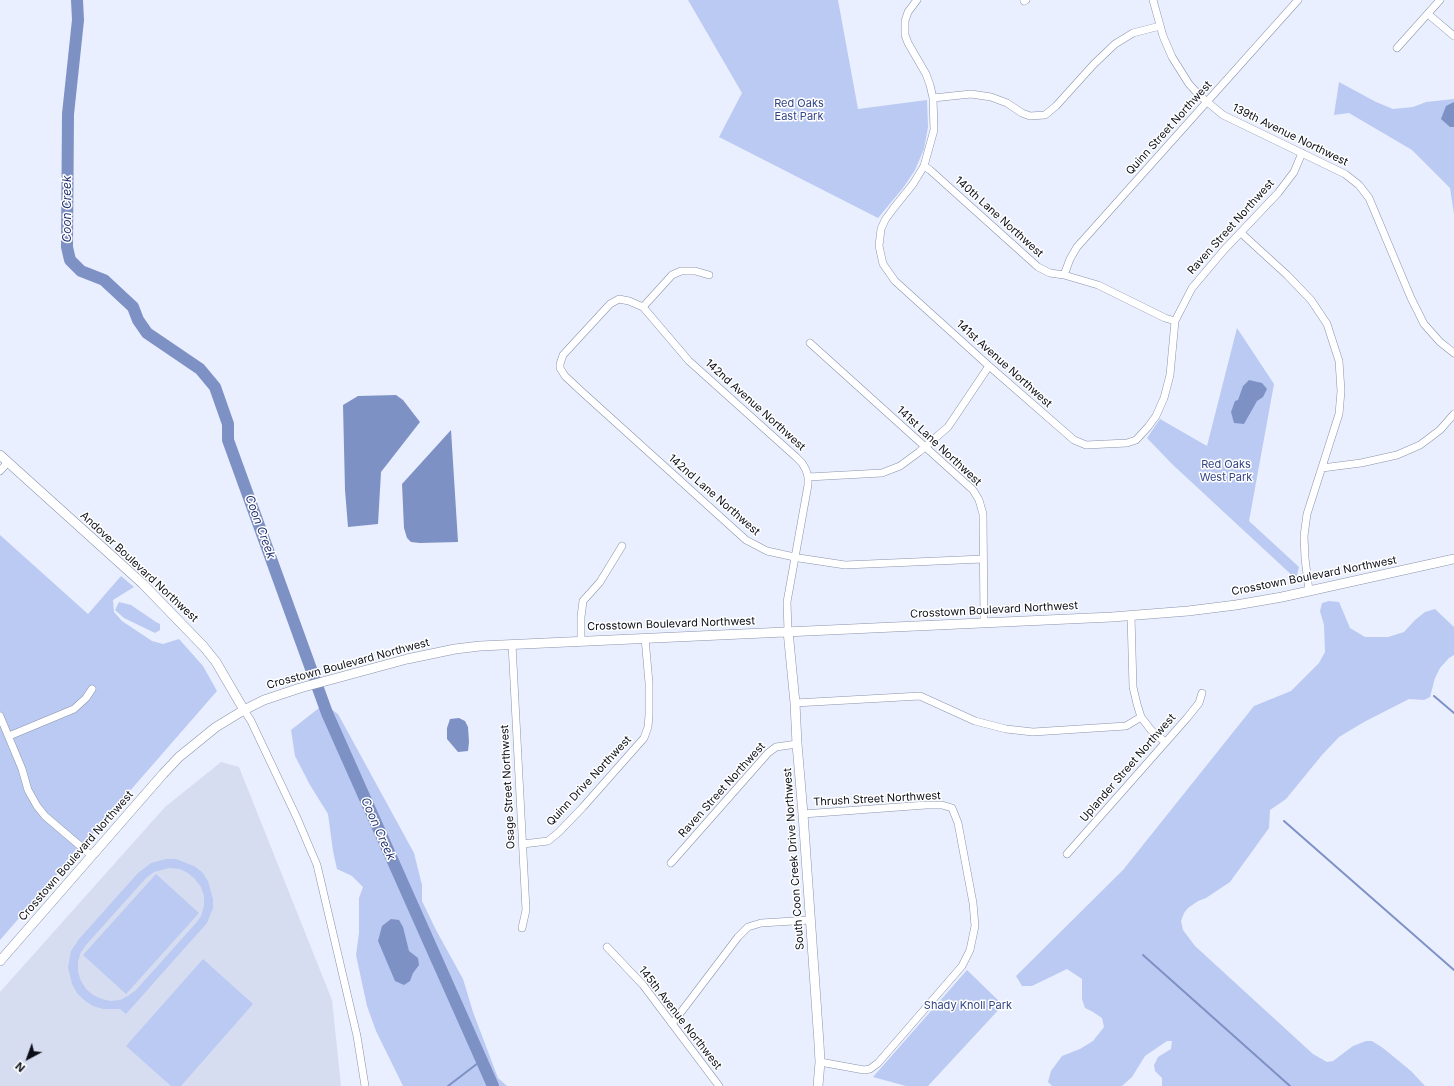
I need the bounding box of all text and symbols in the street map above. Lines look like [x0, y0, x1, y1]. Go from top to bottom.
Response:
street label: Quinn Street Northwest [1123, 78, 1215, 178]
park label: Red Oaks East Park [774, 97, 824, 123]
street label: 139th Avenue Northwest [1230, 101, 1350, 169]
street label: 140th Lane Northwest [952, 174, 1046, 260]
water label: Coon Creek [60, 175, 74, 243]
street label: Raven Street Northwest [1185, 177, 1277, 277]
street label: 141st Avenue Northwest [954, 318, 1054, 410]
street label: 142nd Avenue Northwest [702, 357, 808, 453]
street label: 141st Lane Northwest [894, 403, 984, 489]
street label: 142nd Lane Northwest [666, 452, 762, 538]
park label: Red Oaks West Park [1200, 458, 1252, 484]
water label: Coon Creek [242, 493, 278, 561]
street label: Andover Boulevard Northwest [77, 509, 201, 625]
street label: Crosstown Boulevard Northwest [1230, 554, 1398, 598]
street label: Crosstown Boulevard Northwest [910, 599, 1078, 621]
street label: Crosstown Boulevard Northwest [587, 614, 755, 634]
street label: Crosstown Boulevard Northwest [265, 636, 431, 692]
street label: Uplander Street Northwest [1078, 711, 1178, 825]
street label: Osage Street Northwest [498, 724, 518, 850]
street label: Quinn Drive Northwest [544, 733, 634, 829]
street label: Raven Street Northwest [676, 740, 768, 840]
street label: South Coon Creek Drive Northwest [781, 768, 807, 950]
street label: Crosstown Boulevard Northwest [16, 788, 136, 924]
street label: Thrush Street Northwest [813, 789, 941, 809]
water label: Coon Creek [358, 795, 398, 863]
street label: 145th Avenue Northwest [636, 964, 724, 1072]
park label: Shady Knoll Park [924, 999, 1012, 1013]
north arrow [8, 1038, 48, 1078]
text: N [12, 1059, 28, 1075]

